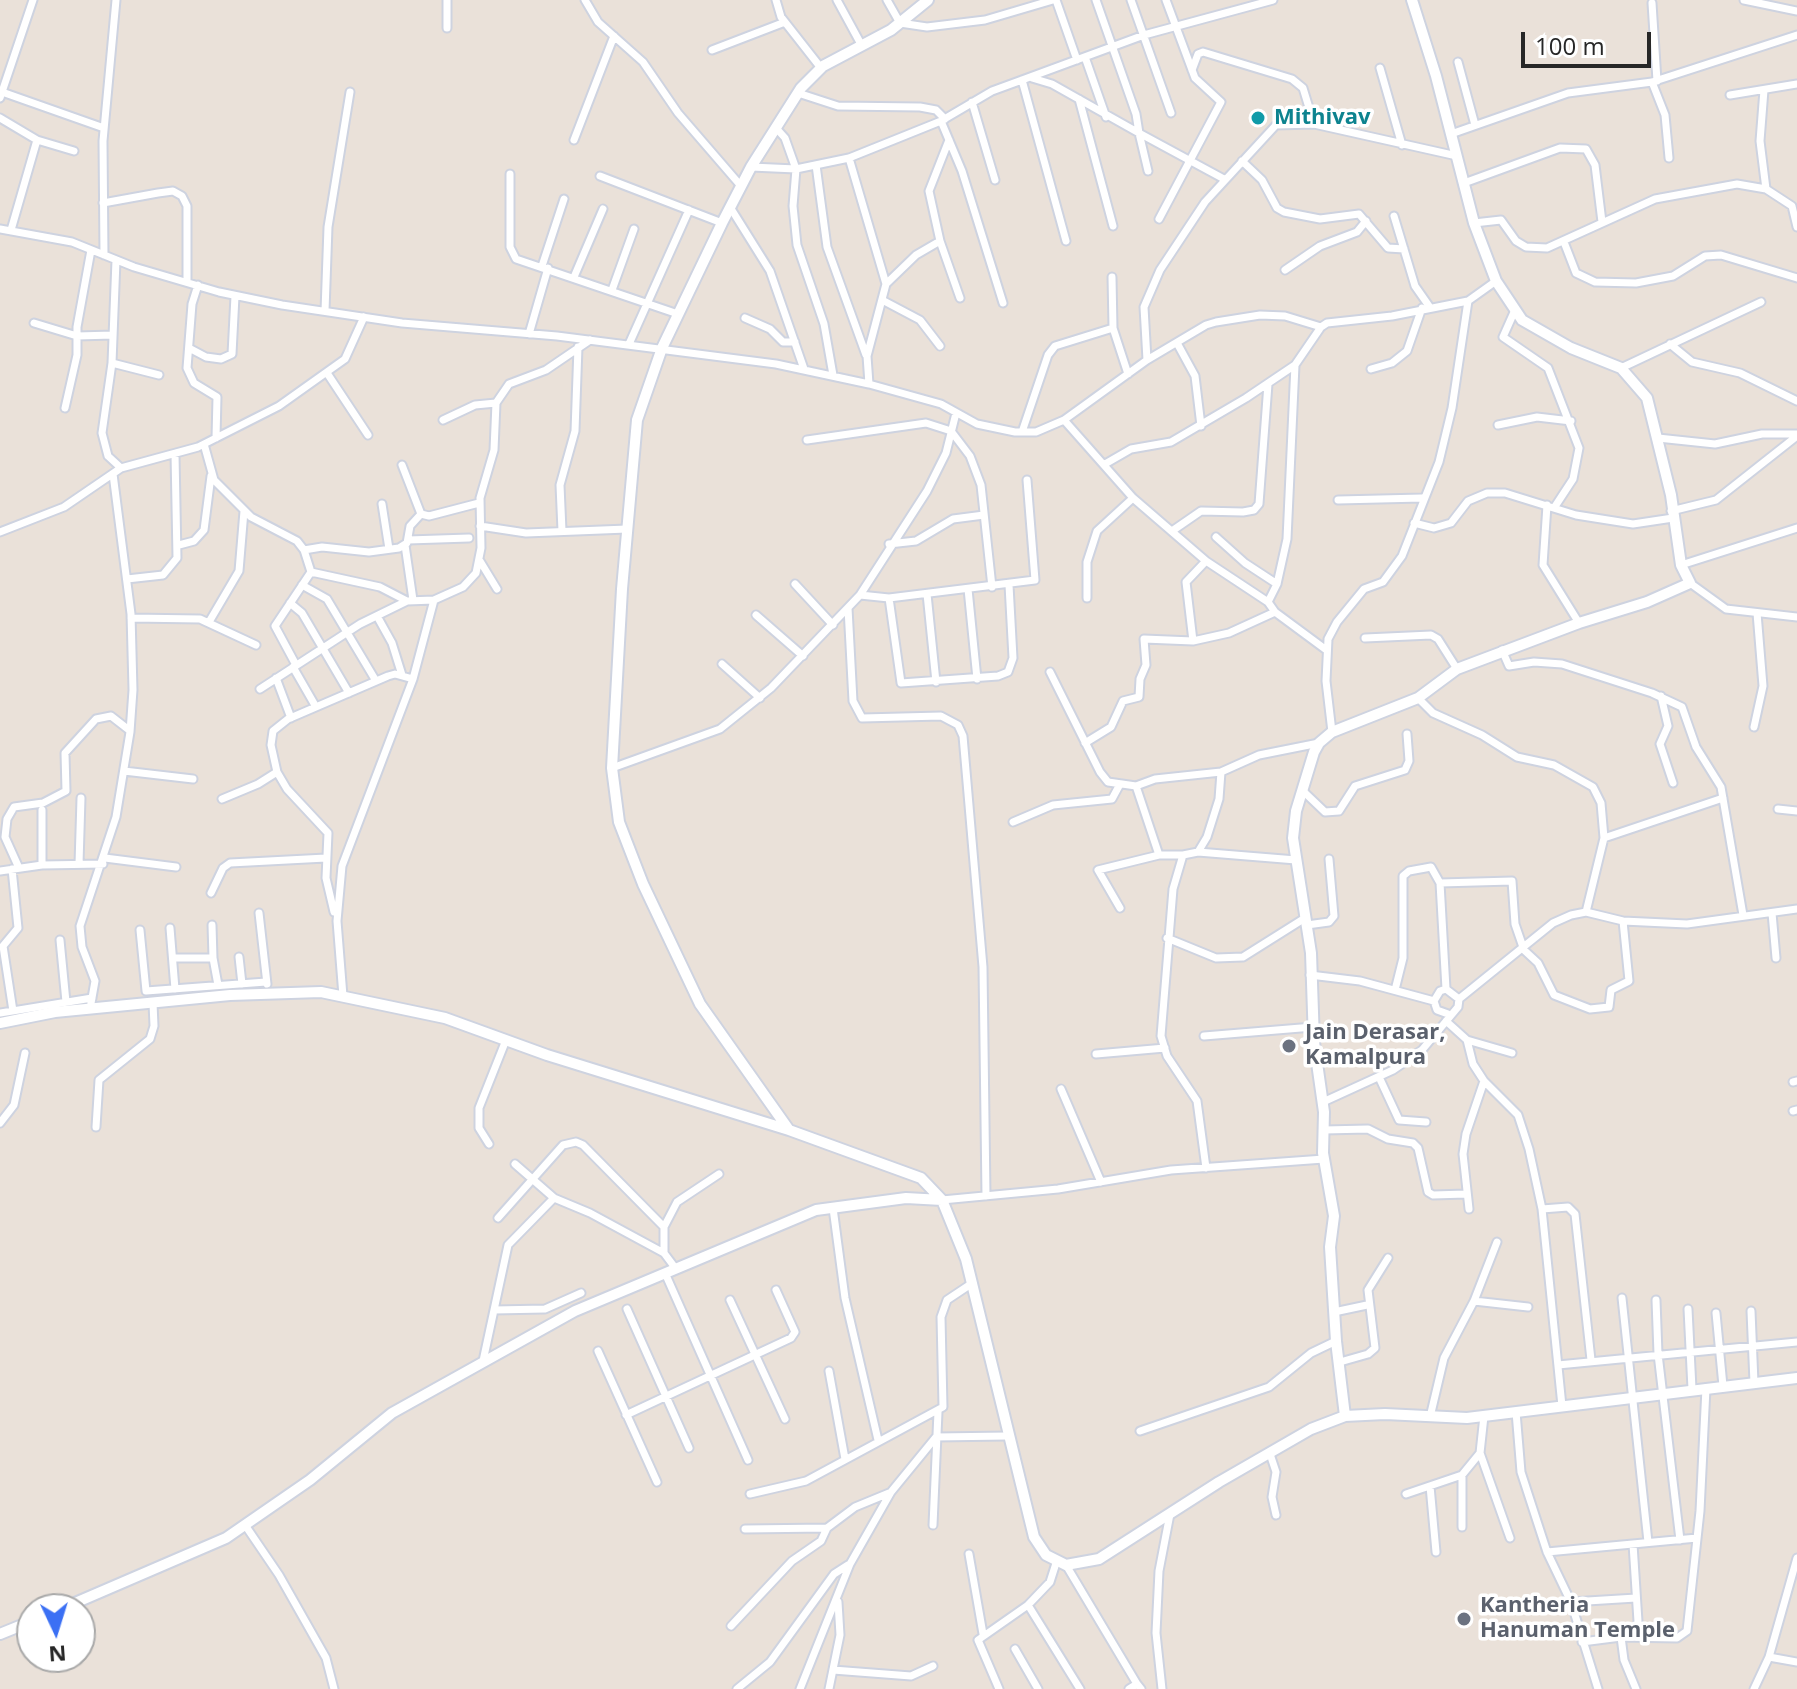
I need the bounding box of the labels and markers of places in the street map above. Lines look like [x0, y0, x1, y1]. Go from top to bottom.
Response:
place label: Mithivav [1274, 105, 1370, 131]
marker: Mithivav [1249, 109, 1267, 127]
place label: Jain Derasar, Kamalpura [1305, 1020, 1446, 1072]
marker: Jain Derasar, Kamalpura [1280, 1037, 1298, 1055]
place label: Kantheria Hanuman Temple [1480, 1593, 1675, 1644]
marker: Kantheria Hanuman Temple [1455, 1610, 1473, 1628]

